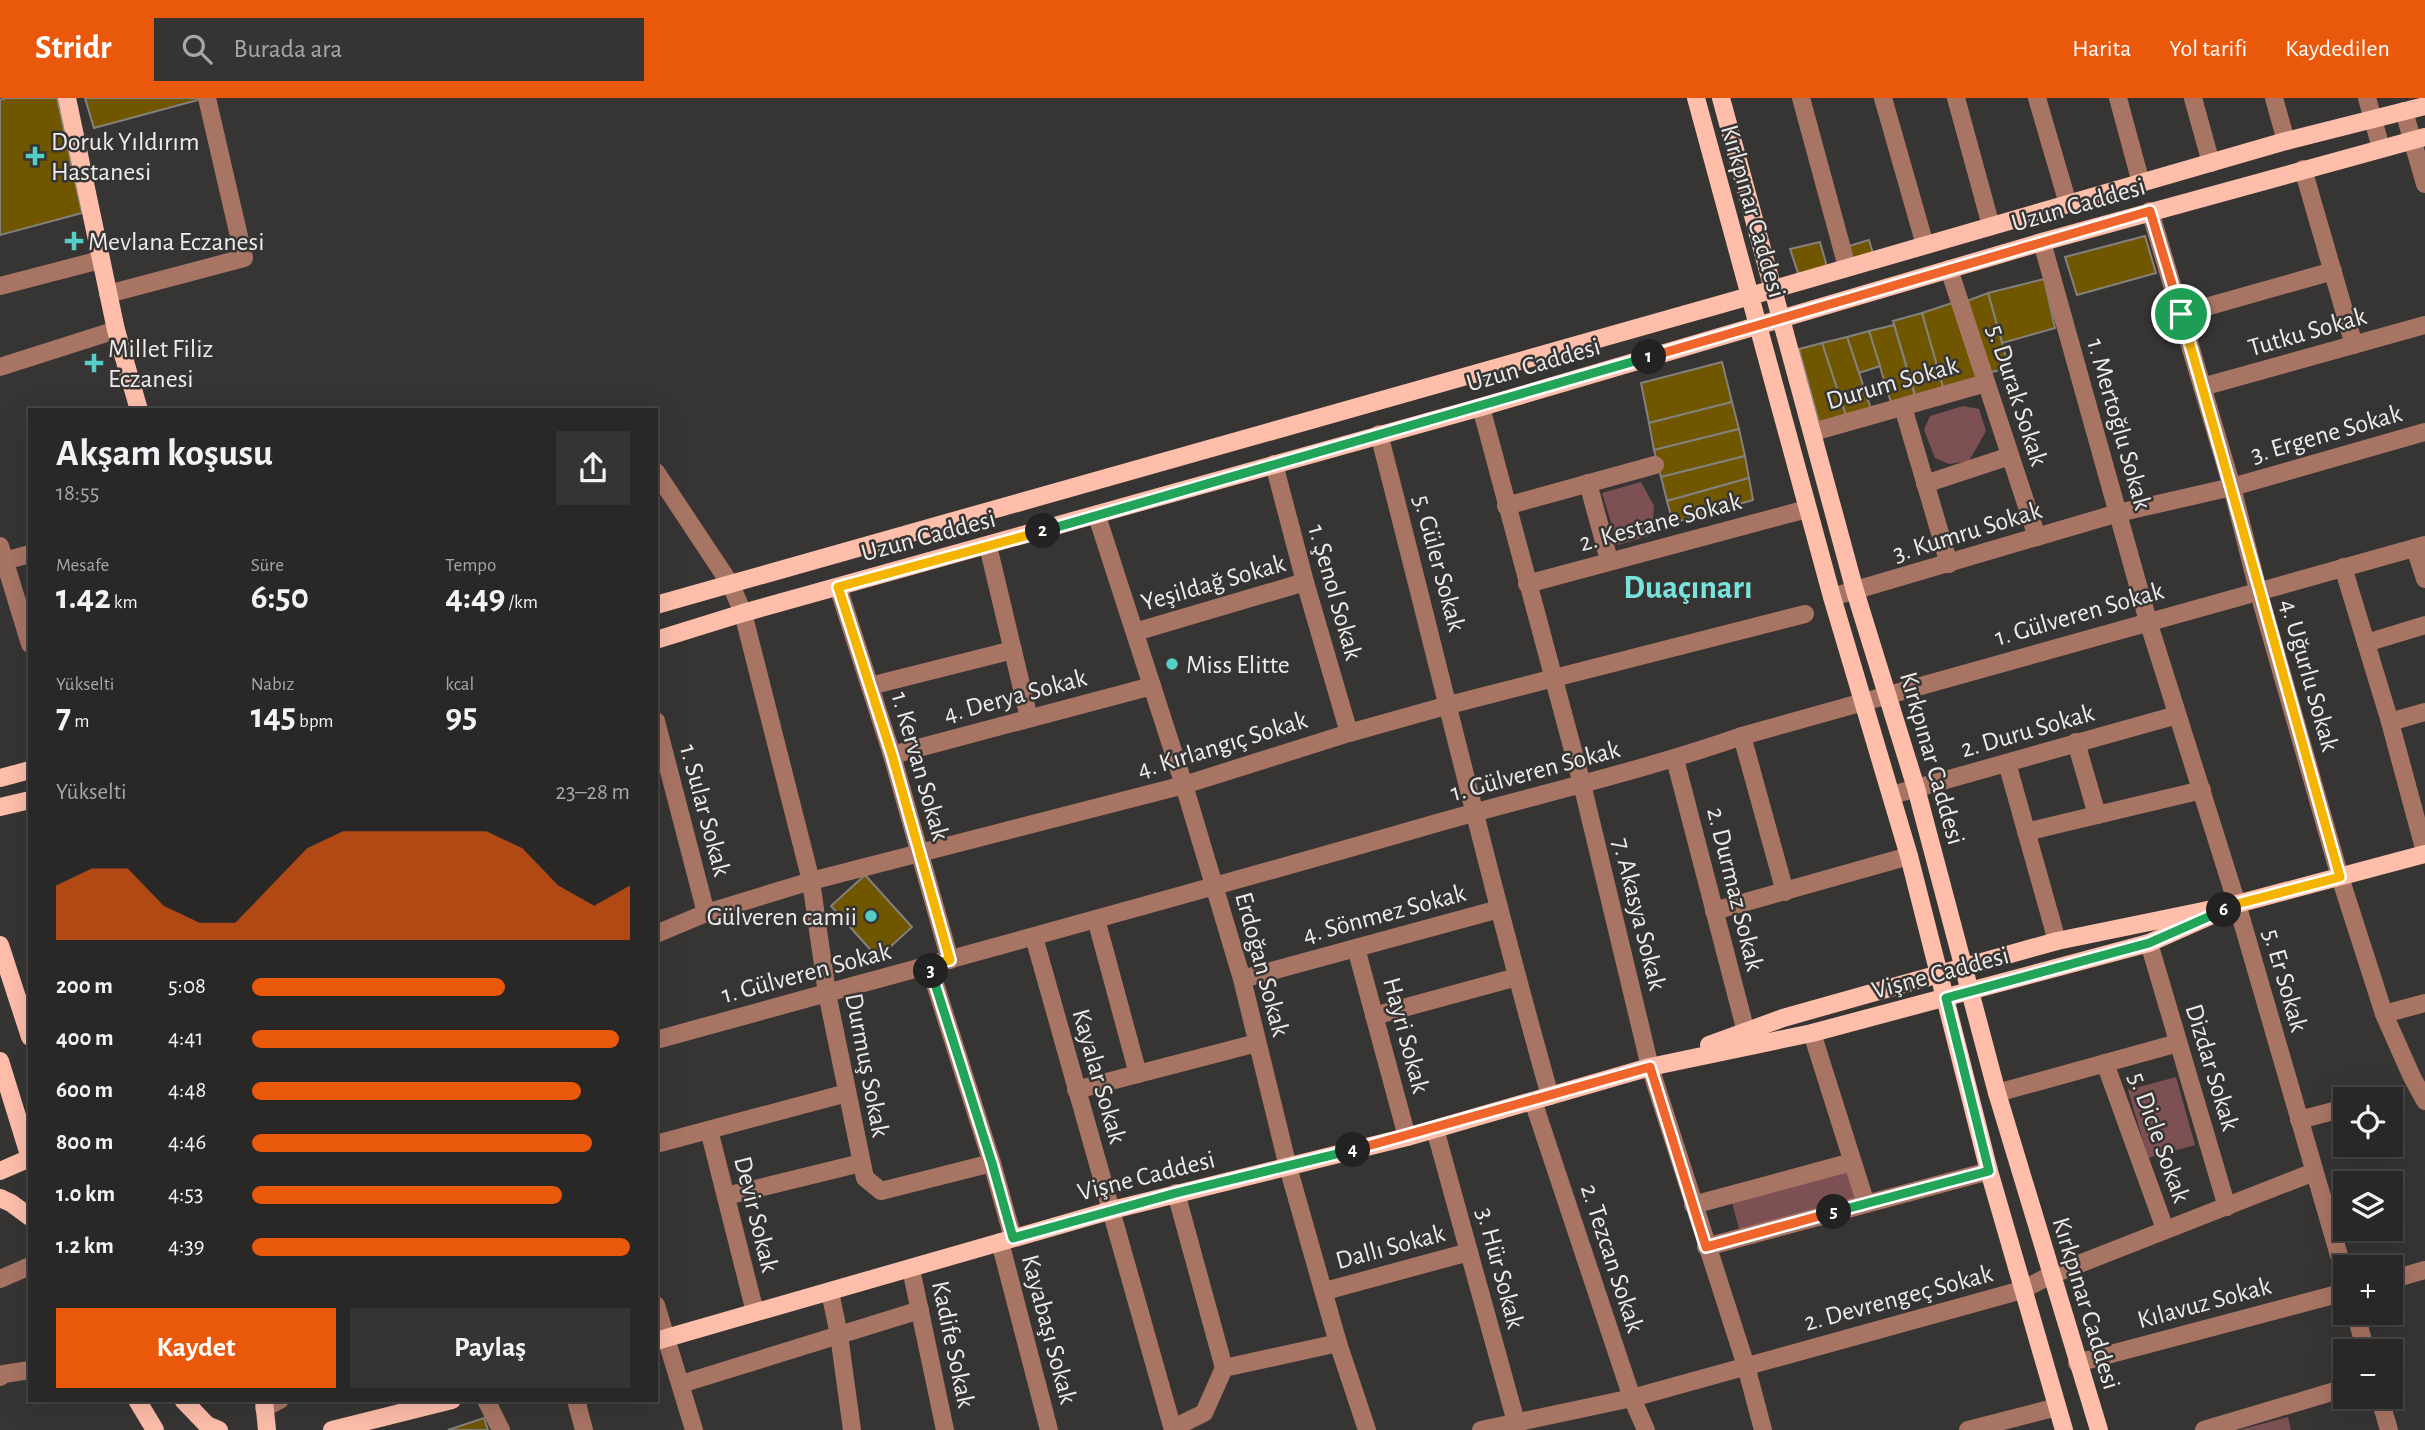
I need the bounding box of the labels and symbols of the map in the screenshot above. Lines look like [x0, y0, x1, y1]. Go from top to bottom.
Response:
street label: Kırkpınar Caddesi [1716, 122, 1790, 301]
place label: Doruk Yıldırım Hastanesi [51, 129, 200, 185]
marker: Doruk Yıldırım Hastanesi [25, 146, 45, 166]
street label: Uzun Caddesi [2008, 173, 2148, 236]
place label: Mevlana Eczanesi [88, 229, 265, 255]
marker: Mevlana Eczanesi [66, 233, 82, 249]
pin [2151, 284, 2211, 344]
street label: Tutku Sokak [2245, 303, 2369, 361]
street label: 5. Durak Sokak [1982, 321, 2052, 469]
street label: Uzun Caddesi [1463, 333, 1603, 396]
place label: Millet Filiz Eczanesi [108, 336, 213, 392]
street label: 1. Mertoğlu Sokak [2082, 336, 2156, 513]
pin: 1 [1632, 340, 1666, 374]
street label: Durum Sokak [1823, 352, 1961, 414]
marker: Millet Filiz Eczanesi [86, 355, 102, 371]
street label: 3. Ergene Sokak [2248, 400, 2405, 468]
street label: 2. Kestane Sokak [1576, 488, 1744, 556]
street label: 5. Güler Sokak [1408, 492, 1470, 635]
street label: 3. Kumru Sokak [1890, 497, 2045, 567]
street label: Uzun Caddesi [858, 506, 998, 566]
pin: 2 [1026, 514, 1060, 548]
street label: 1. Şenol Sokak [1303, 522, 1367, 663]
street label: Yeşildağ Sokak [1138, 550, 1288, 616]
district label: Duaçınarı [1623, 572, 1753, 605]
street label: 1. Gülveren Sokak [1992, 577, 2167, 650]
street label: 4. Uğurlu Sokak [2275, 596, 2343, 754]
place label: Miss Elitte [1186, 652, 1290, 678]
marker: Miss Elitte [1164, 656, 1180, 672]
street label: 4. Derya Sokak [941, 664, 1090, 728]
street label: Kırkpınar Caddesi [1895, 669, 1969, 848]
street label: 1. Kervan Sokak [886, 689, 954, 844]
street label: 2. Duru Sokak [1958, 699, 2097, 762]
street label: 4. Kırlangıç Sokak [1134, 707, 1311, 783]
street label: 1. Gülveren Sokak [1448, 736, 1623, 806]
street label: 1. Sular Sokak [675, 742, 735, 879]
street label: 2. Durmaz Sokak [1702, 805, 1768, 974]
street label: 7. Akasya Sokak [1608, 836, 1671, 993]
street label: 4. Sönmez Sokak [1300, 880, 1469, 948]
street label: Erdoğan Sokak [1230, 889, 1294, 1039]
pin: 6 [2206, 892, 2242, 928]
place label: Gülveren camii [707, 904, 857, 930]
marker: Gülveren camii [863, 908, 879, 924]
street label: 5. Er Sokak [2258, 926, 2312, 1035]
street label: 1. Gülveren Sokak [719, 938, 894, 1008]
street label: Vişne Caddesi [1869, 942, 2012, 1004]
pin: 3 [914, 954, 948, 988]
street label: Hayri Sokak [1378, 975, 1434, 1096]
street label: Durmuş Sokak [840, 991, 894, 1139]
street label: Dizdar Sokak [2180, 1001, 2244, 1134]
street label: Kayalar Sokak [1067, 1006, 1131, 1147]
street label: 5. Dicle Sokak [2123, 1069, 2195, 1206]
pin: 4 [1336, 1132, 1370, 1168]
street label: Vişne Caddesi [1075, 1146, 1218, 1206]
street label: Devir Sokak [729, 1154, 783, 1275]
street label: 2. Tezcan Sokak [1576, 1181, 1648, 1336]
pin: 5 [1816, 1194, 1852, 1230]
street label: 3. Hür Sokak [1471, 1205, 1529, 1332]
street label: Kırkpınar Caddesi [2048, 1214, 2125, 1392]
street label: Dallı Sokak [1333, 1220, 1448, 1274]
street label: Kayabaşı Sokak [1017, 1252, 1082, 1407]
street label: 2. Devrengeç Sokak [1801, 1260, 1996, 1336]
street label: Kılavuz Sokak [2134, 1273, 2274, 1333]
street label: Kadife Sokak [927, 1278, 979, 1410]

